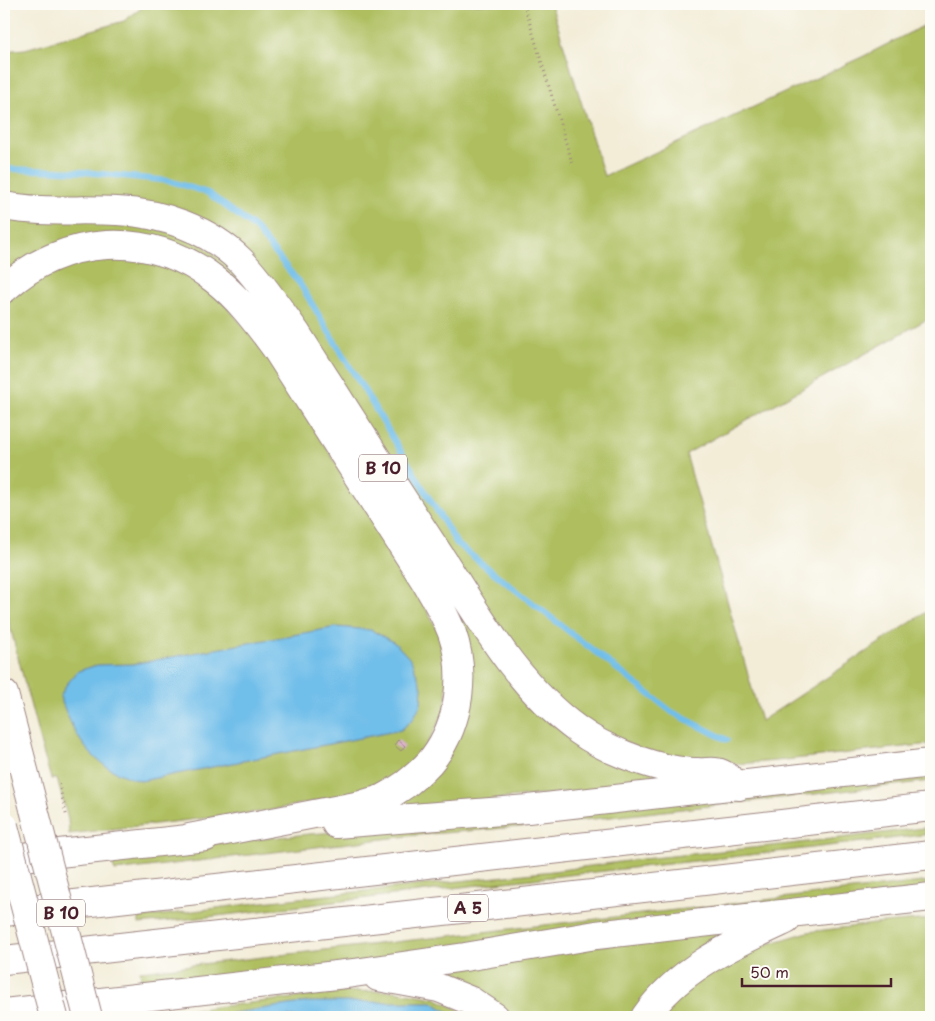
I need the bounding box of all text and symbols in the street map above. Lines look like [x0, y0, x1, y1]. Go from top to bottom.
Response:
road number: B 10 [359, 454, 407, 482]
road number: A 5 [448, 894, 488, 921]
road number: B 10 [37, 900, 85, 926]
scale bar [742, 956, 891, 988]
text: 50 m [750, 960, 789, 983]

